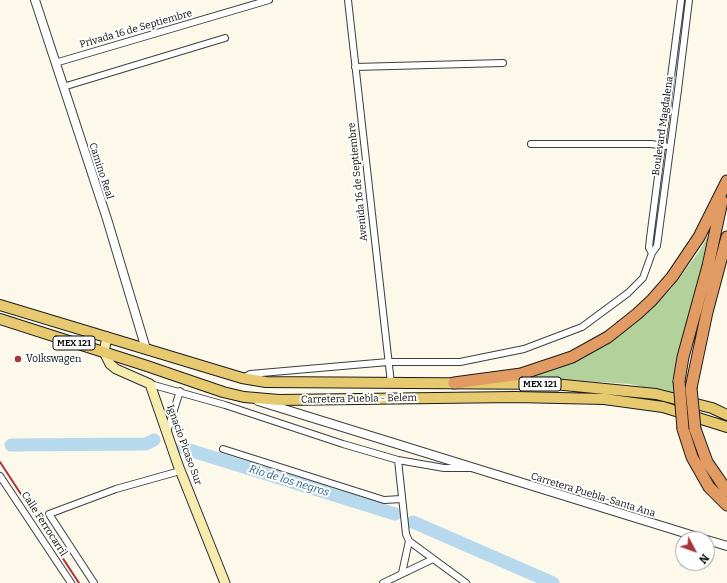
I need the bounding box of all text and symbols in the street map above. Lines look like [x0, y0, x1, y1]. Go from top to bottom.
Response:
street label: Privada 16 de Septiembre [78, 7, 194, 51]
street label: Boulevard Magdalena [650, 76, 676, 176]
street label: Avenida 16 de Septiembre [346, 122, 370, 242]
street label: Camino Real [86, 141, 116, 201]
road number: MEX 121 [53, 336, 95, 350]
place label: Volkswagen [26, 353, 81, 365]
marker: Volkswagen [13, 354, 23, 364]
road number: MEX 121 [519, 377, 561, 391]
street label: Carretera Puebla - Belem [301, 392, 417, 406]
street label: Ignacio Picaso Sur [164, 403, 204, 487]
water label: Rio de los negros [247, 463, 331, 499]
street label: Carretera Puebla-Santa Ana [529, 470, 657, 520]
street label: Calle Ferrocarril [19, 489, 69, 559]
north arrow [675, 531, 715, 571]
text: N [696, 551, 711, 566]

